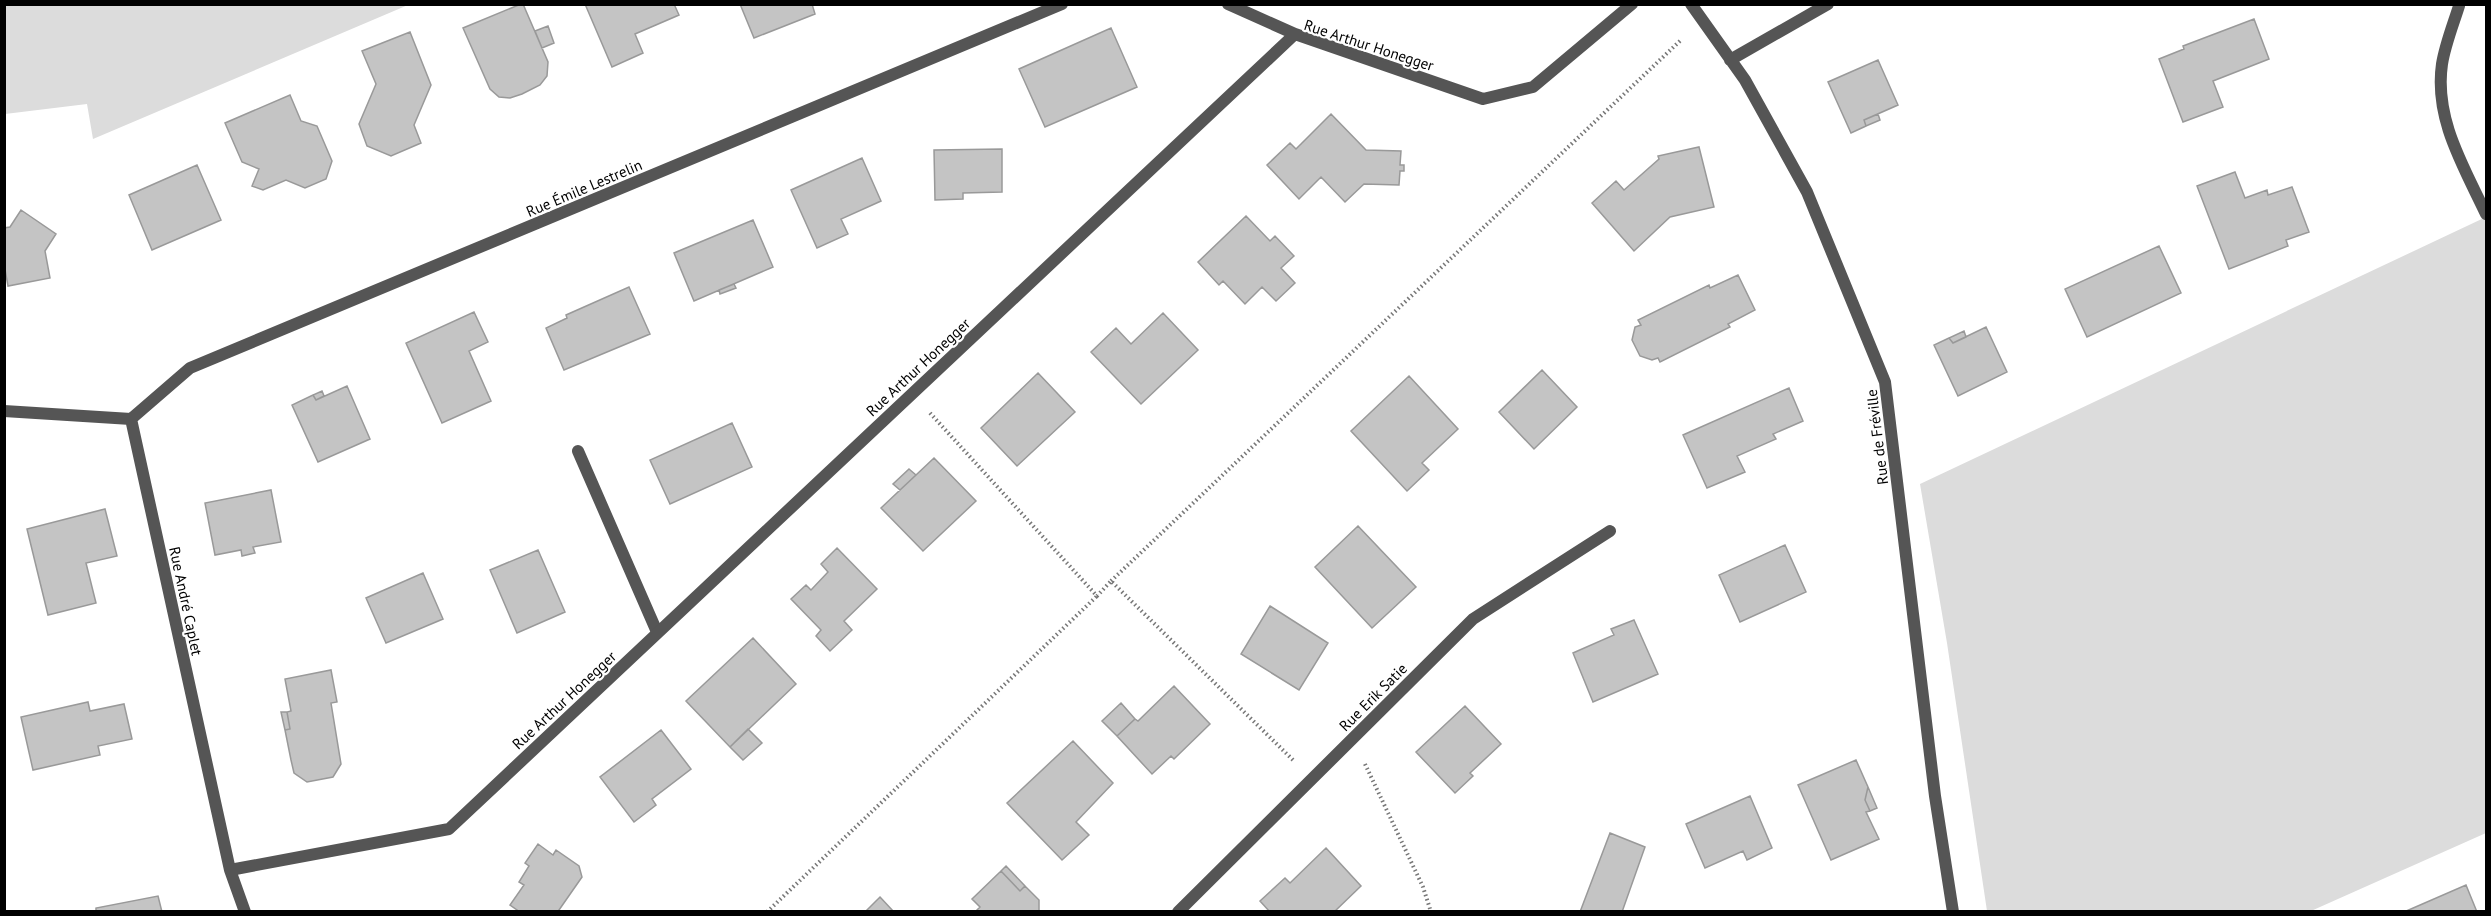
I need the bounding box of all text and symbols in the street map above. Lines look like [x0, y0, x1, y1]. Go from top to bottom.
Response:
street label: Rue Arthur Honegger [1302, 15, 1436, 75]
street label: Rue Émile Lestrelin [523, 155, 645, 221]
street label: Rue Arthur Honegger [862, 314, 974, 420]
street label: Rue de Fréville [1862, 388, 1892, 486]
street label: Rue André Caplet [165, 545, 207, 657]
street label: Rue Arthur Honegger [508, 647, 620, 753]
street label: Rue Erik Satie [1335, 659, 1411, 735]

